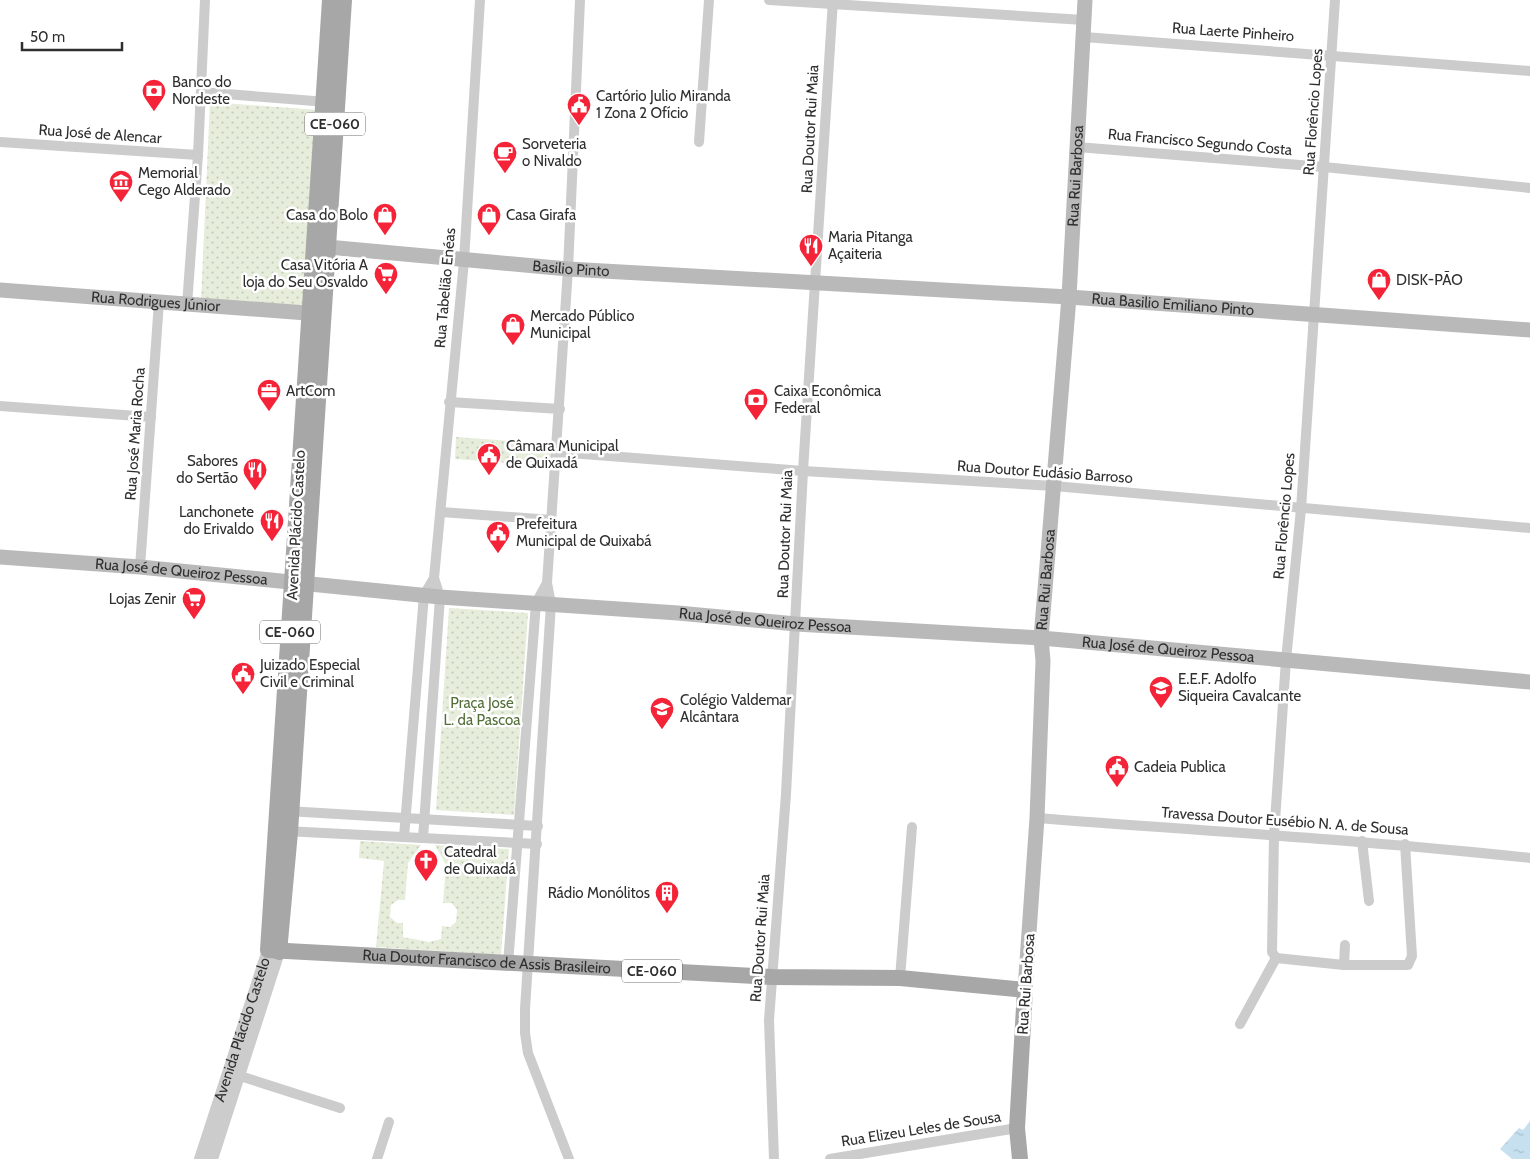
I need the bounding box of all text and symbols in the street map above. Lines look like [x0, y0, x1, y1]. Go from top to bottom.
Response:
street label: Rua Laerte Pinheiro [1171, 19, 1295, 45]
scale bar [22, 20, 122, 52]
text: 50 m [30, 28, 65, 46]
street label: Rua Florêncio Lopes [1300, 48, 1326, 176]
street label: Rua Doutor Rui Maia [798, 64, 822, 194]
place label: Banco do Nordeste [172, 73, 231, 108]
bank icon: Banco do Nordeste [141, 78, 167, 112]
place label: Cartório Julio Miranda 1 Zona 2 Ofício [596, 87, 732, 122]
public building icon: Cartório Julio Miranda 1 Zona 2 Ofício [566, 92, 592, 126]
road number: CE-060 [305, 112, 365, 136]
street label: Rua José de Alencar [38, 121, 162, 147]
street label: Rua Rui Barbosa [1064, 124, 1087, 227]
street label: Rua Francisco Segundo Costa [1107, 125, 1294, 159]
place label: Sorveteria o Nivaldo [522, 135, 587, 170]
cafe icon: Sorveteria o Nivaldo [492, 140, 518, 174]
place label: Memorial Cego Alderado [138, 164, 231, 199]
museum icon: Memorial Cego Alderado [108, 169, 134, 203]
shop icon: Casa do Bolo [372, 202, 398, 236]
shop icon: Casa Girafa [476, 202, 502, 236]
place label: Casa do Bolo [286, 206, 368, 224]
place label: Casa Girafa [506, 206, 577, 224]
street label: Rua Tabelião Enéas [431, 227, 459, 349]
place label: Maria Pitanga Açaiteria [828, 228, 914, 263]
restaurant icon: Maria Pitanga Açaiteria [798, 233, 824, 267]
place label: Casa Vitória A loja do Seu Osvaldo [243, 256, 369, 291]
street label: Basilio Pinto [532, 257, 610, 280]
supermarket icon: Casa Vitória A loja do Seu Osvaldo [373, 261, 399, 295]
shop icon: DISK-PÃO [1366, 267, 1392, 301]
place label: DISK-PÃO [1396, 271, 1463, 289]
street label: Rua Rodrigues Júnior [90, 288, 221, 315]
street label: Rua Basilio Emiliano Pinto [1091, 290, 1255, 319]
place label: Mercado Público Municipal [530, 307, 635, 342]
shop icon: Mercado Público Municipal [500, 312, 526, 346]
street label: Rua José Maria Rocha [121, 366, 149, 501]
office icon: ArtCom [256, 378, 282, 412]
place label: ArtCom [286, 382, 335, 400]
place label: Caixa Econômica Federal [774, 382, 882, 417]
bank icon: Caixa Econômica Federal [743, 387, 769, 421]
place label: Câmara Municipal de Quixadá [506, 437, 619, 472]
public building icon: Câmara Municipal de Quixadá [476, 442, 502, 476]
street label: Avenida Plácido Castelo [283, 449, 309, 601]
place label: Sabores do Sertão [176, 452, 238, 487]
street label: Rua Florêncio Lopes [1270, 452, 1298, 580]
restaurant icon: Sabores do Sertão [242, 457, 268, 491]
street label: Rua Doutor Eudásio Barroso [956, 457, 1134, 487]
street label: Rua Doutor Rui Maia [774, 469, 796, 599]
place label: Lanchonete do Erivaldo [179, 503, 254, 538]
restaurant icon: Lanchonete do Erivaldo [259, 508, 285, 542]
place label: Prefeitura Municipal de Quixabá [516, 515, 652, 550]
public building icon: Prefeitura Municipal de Quixabá [485, 520, 511, 554]
street label: Rua Rui Barbosa [1033, 528, 1059, 631]
street label: Rua José de Queiroz Pessoa [95, 555, 269, 589]
supermarket icon: Lojas Zenir [181, 586, 207, 620]
place label: Lojas Zenir [109, 590, 176, 608]
street label: Rua José de Queiroz Pessoa [678, 604, 853, 636]
road number: CE-060 [260, 620, 320, 644]
street label: Rua José de Queiroz Pessoa [1081, 633, 1256, 666]
place label: Juizado Especial Civil e Criminal [259, 656, 361, 691]
public building icon: Juizado Especial Civil e Criminal [230, 661, 256, 695]
place label: E.E.F. Adolfo Siqueira Cavalcante [1178, 670, 1302, 705]
school or university icon: E.E.F. Adolfo Siqueira Cavalcante [1148, 675, 1174, 709]
place label: Colégio Valdemar Alcântara [680, 691, 792, 726]
park label: Praça José L. da Pascoa [444, 694, 521, 729]
school or university icon: Colégio Valdemar Alcântara [649, 696, 675, 730]
public building icon: Cadeia Publica [1104, 754, 1130, 788]
place label: Cadeia Publica [1134, 758, 1226, 776]
street label: Travessa Doutor Eusébio N. A. de Sousa [1161, 803, 1410, 839]
place label: Catedral de Quixadá [444, 843, 516, 878]
church icon: Catedral de Quixadá [413, 848, 439, 882]
street label: Rua Doutor Rui Maia [747, 872, 774, 1003]
building icon: Rádio Monólitos [654, 880, 680, 914]
place label: Rádio Monólitos [548, 884, 650, 902]
street label: Rua Rui Barbosa [1013, 932, 1039, 1035]
street label: Rua Doutor Francisco de Assis Brasileiro [362, 946, 611, 977]
street label: Avenida Plácido Castelo [210, 955, 274, 1104]
road number: CE-060 [622, 959, 682, 982]
street label: Rua Elizeu Leles de Sousa [840, 1107, 1003, 1151]

